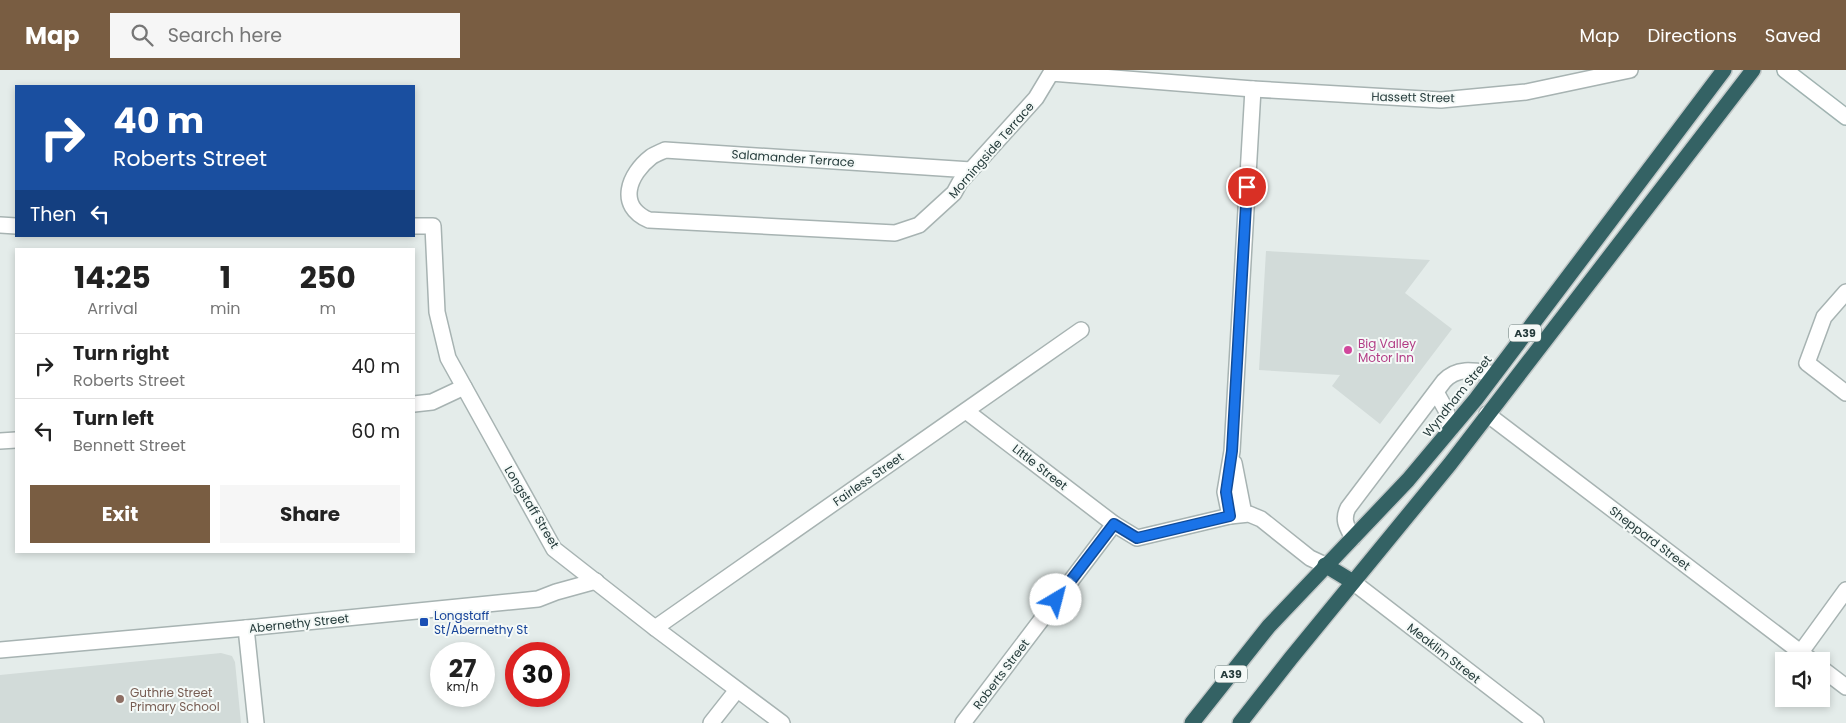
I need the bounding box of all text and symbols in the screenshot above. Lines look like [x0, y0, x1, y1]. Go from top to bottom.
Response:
search box [110, 13, 460, 58]
text: Map [25, 19, 80, 52]
icon: search [128, 21, 156, 49]
text: Search here [168, 22, 282, 49]
text: Map [1580, 23, 1619, 48]
text: Directions [1647, 23, 1737, 48]
text: Saved [1765, 23, 1821, 48]
street label: Hassett Street [1371, 88, 1455, 106]
text: 40 m [113, 96, 204, 145]
street label: Morningside Terrace [944, 98, 1038, 202]
icon: right [30, 105, 95, 170]
text: Roberts Street [113, 143, 267, 174]
street label: Salamander Terrace [731, 145, 855, 171]
pin [1226, 166, 1268, 208]
icon: arrive [1233, 173, 1261, 201]
icon: left [86, 200, 114, 228]
text: Then [30, 201, 76, 228]
text: 14:25 [74, 256, 151, 299]
text: 1 [220, 256, 231, 299]
text: 250 [300, 256, 356, 299]
text: Arrival [87, 297, 138, 320]
text: min [210, 297, 241, 320]
text: m [320, 297, 336, 320]
road number: A39 [1509, 324, 1541, 342]
place label: Big Valley Motor Inn [1358, 335, 1416, 366]
text: Turn right [73, 340, 169, 367]
marker: Big Valley Motor Inn [1342, 344, 1354, 356]
street label: Wyndham Street [1419, 351, 1495, 441]
icon: right [30, 352, 58, 380]
text: 40 m [351, 353, 400, 380]
text: Roberts Street [73, 369, 185, 392]
text: Turn left [73, 405, 154, 432]
icon: left [30, 417, 58, 445]
text: 60 m [351, 418, 400, 445]
text: Bennett Street [73, 434, 186, 457]
street label: Little Street [1009, 440, 1071, 494]
street label: Fairless Street [829, 448, 907, 510]
street label: Longstaff Street [501, 462, 563, 552]
button: Exit [30, 485, 210, 543]
button: Share [220, 485, 400, 543]
street label: Sheppard Street [1606, 502, 1694, 574]
position arrow [1029, 573, 1081, 625]
place label: Longstaff St/Abernethy St [434, 607, 528, 638]
street label: Abernethy Street [248, 609, 350, 637]
marker: Longstaff St/Abernethy St [418, 616, 430, 628]
street label: Meaklim Street [1404, 619, 1484, 687]
street label: Roberts Street [969, 635, 1033, 713]
speed limit sign: 30 [505, 642, 570, 707]
text: 27 [449, 651, 476, 686]
map controls [1775, 652, 1830, 707]
button: sound [1775, 652, 1830, 707]
road number: A39 [1215, 666, 1247, 682]
text: km/h [447, 678, 478, 695]
place label: Guthrie Street Primary School [130, 684, 220, 715]
marker: Guthrie Street Primary School [114, 693, 126, 705]

